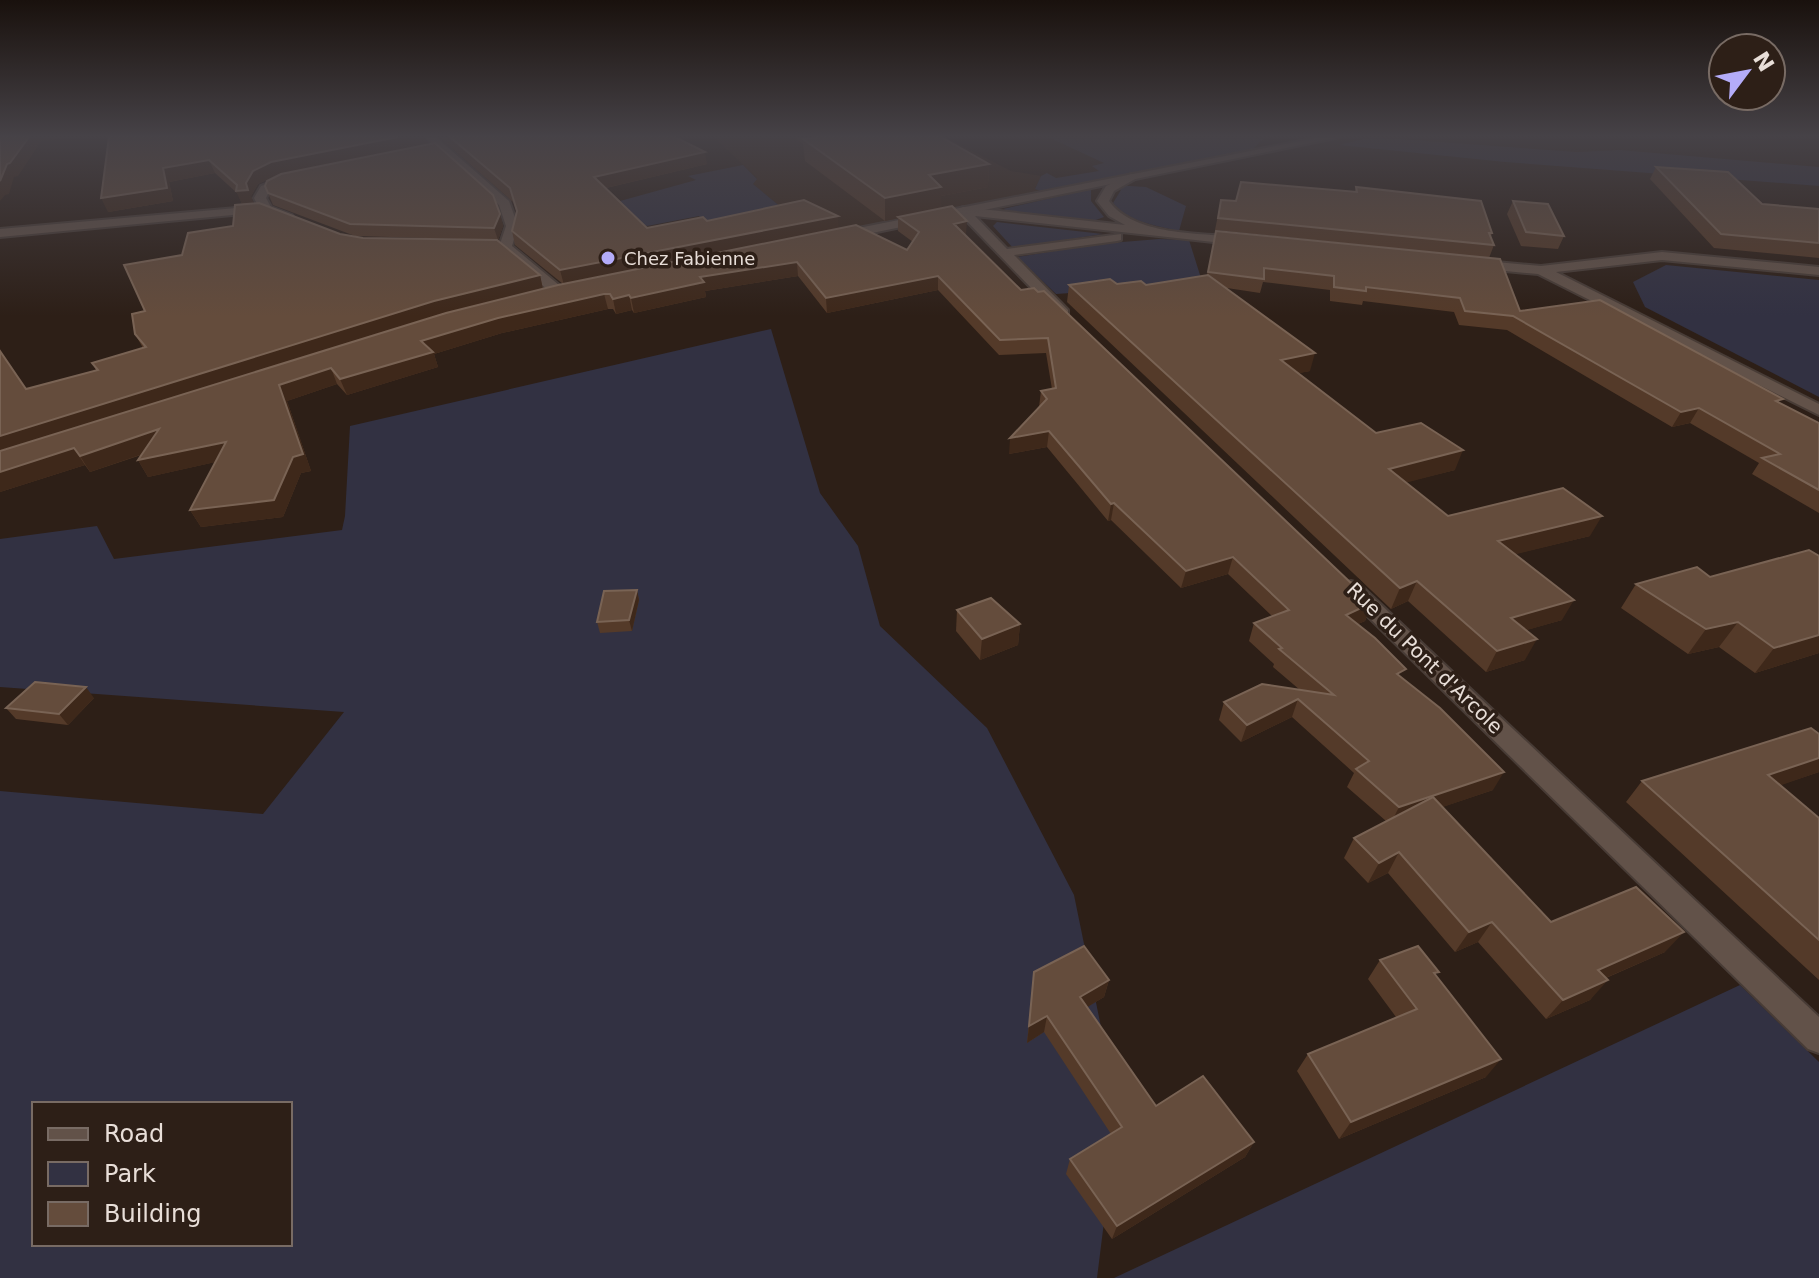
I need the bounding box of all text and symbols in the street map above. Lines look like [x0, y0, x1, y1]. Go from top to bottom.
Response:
north arrow [1707, 32, 1787, 112]
text: N [1748, 47, 1779, 76]
place label: Chez Fabienne [624, 248, 755, 269]
marker: Chez Fabienne [599, 249, 617, 267]
street label: Rue du Pont d'Arcole [1342, 577, 1508, 739]
legend [32, 1102, 292, 1246]
text: Road [104, 1120, 164, 1148]
text: Park [104, 1160, 156, 1188]
text: Building [104, 1200, 201, 1228]

